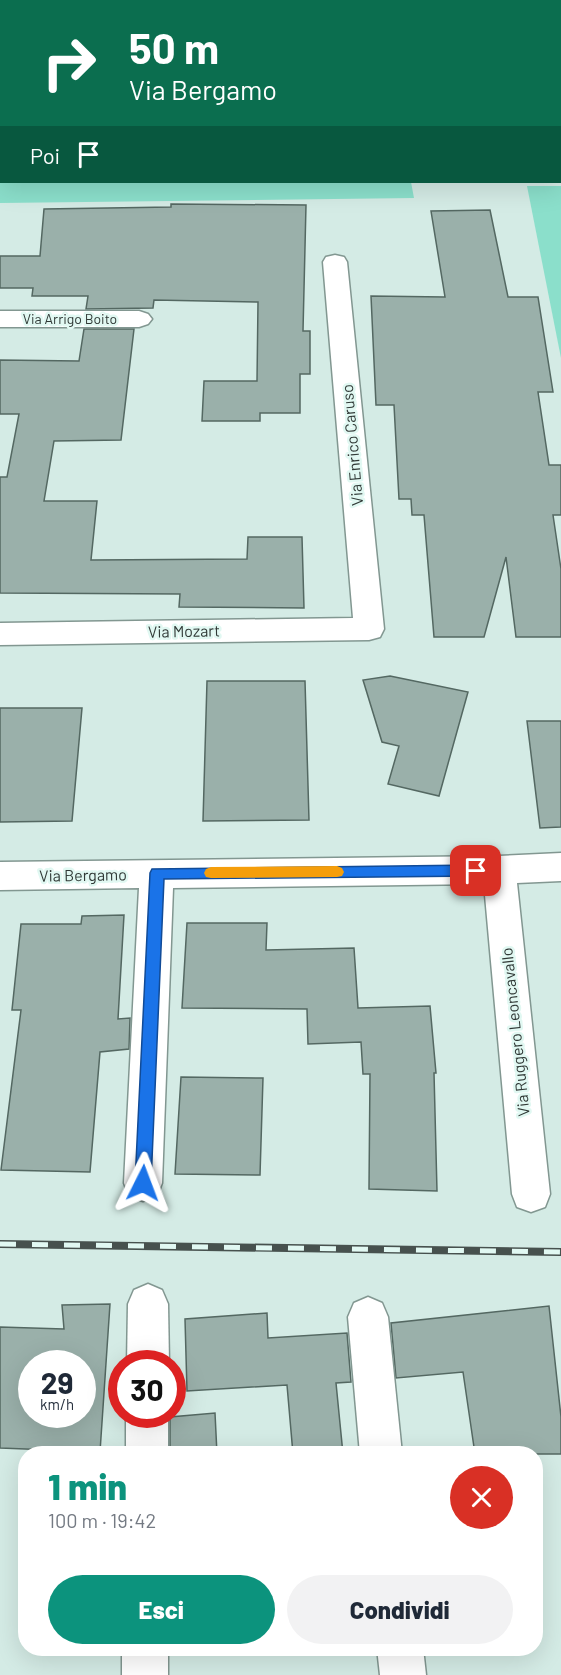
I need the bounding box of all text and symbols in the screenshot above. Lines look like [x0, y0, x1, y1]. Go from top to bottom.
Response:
text: 50 m [129, 22, 219, 72]
icon: right [30, 24, 108, 102]
text: Via Bergamo [129, 73, 277, 105]
icon: arrive [72, 138, 105, 171]
text: Poi [30, 142, 60, 168]
street label: Via Arrigo Boito [23, 310, 117, 327]
street label: Via Enrico Caruso [337, 384, 366, 507]
street label: Via Mozart [148, 620, 220, 641]
pin [450, 845, 501, 896]
icon: arrive [459, 854, 492, 887]
street label: Via Bergamo [39, 864, 127, 885]
street label: Via Ruggero Leoncavallo [496, 947, 533, 1117]
position arrow [111, 1151, 175, 1215]
speed limit sign: 30 [108, 1350, 186, 1428]
text: 29 [41, 1364, 73, 1400]
text: km/h [40, 1395, 74, 1413]
text: 1 min [48, 1464, 127, 1507]
button: close [450, 1466, 513, 1529]
text: 100 m · 19:42 [48, 1508, 156, 1532]
button: Esci [48, 1575, 275, 1644]
button: Condividi [287, 1575, 513, 1644]

